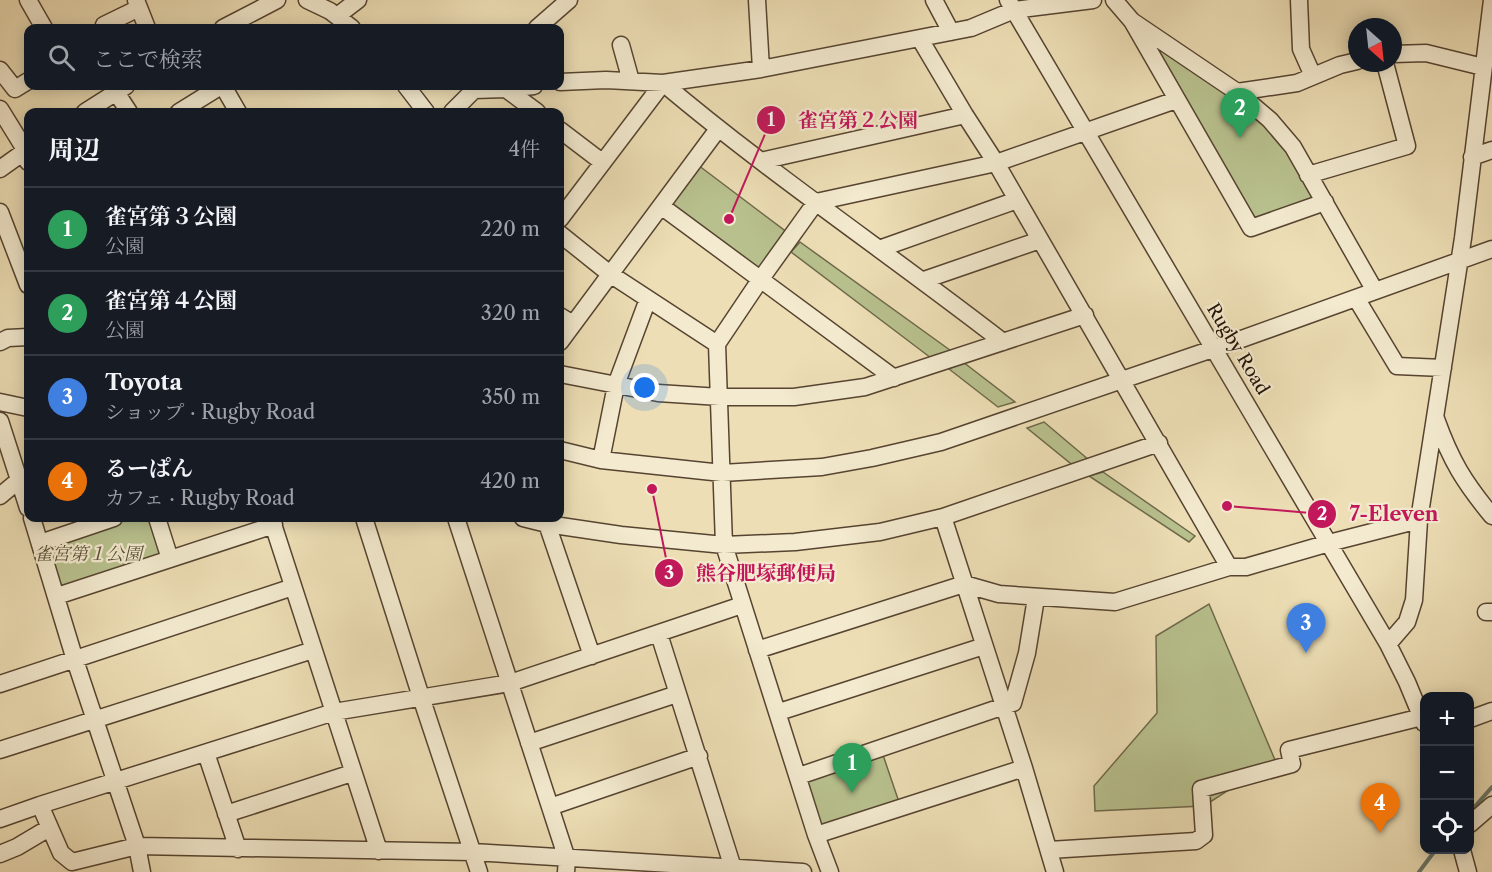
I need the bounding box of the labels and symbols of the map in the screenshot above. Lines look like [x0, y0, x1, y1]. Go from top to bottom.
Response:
north arrow [1348, 18, 1402, 72]
pin: 2 [1220, 88, 1260, 138]
callout: 雀宮第２公園 [756, 101, 930, 139]
text: 雀宮第２公園 [798, 108, 918, 132]
text: 1 [767, 109, 775, 131]
street label: Rugby Road [1202, 299, 1274, 399]
your location [630, 373, 659, 402]
callout: 7-Eleven [1307, 495, 1450, 533]
text: 7-Eleven [1349, 502, 1439, 526]
text: 2 [1317, 503, 1327, 525]
park label: 雀宮第１公園 [34, 543, 145, 565]
callout: 熊谷肥塚郵便局 [654, 554, 848, 592]
text: 熊谷肥塚郵便局 [696, 561, 836, 585]
text: 3 [664, 562, 674, 584]
pin: 3 [1286, 604, 1326, 653]
pin: 1 [832, 744, 872, 793]
pin: 4 [1360, 784, 1400, 833]

